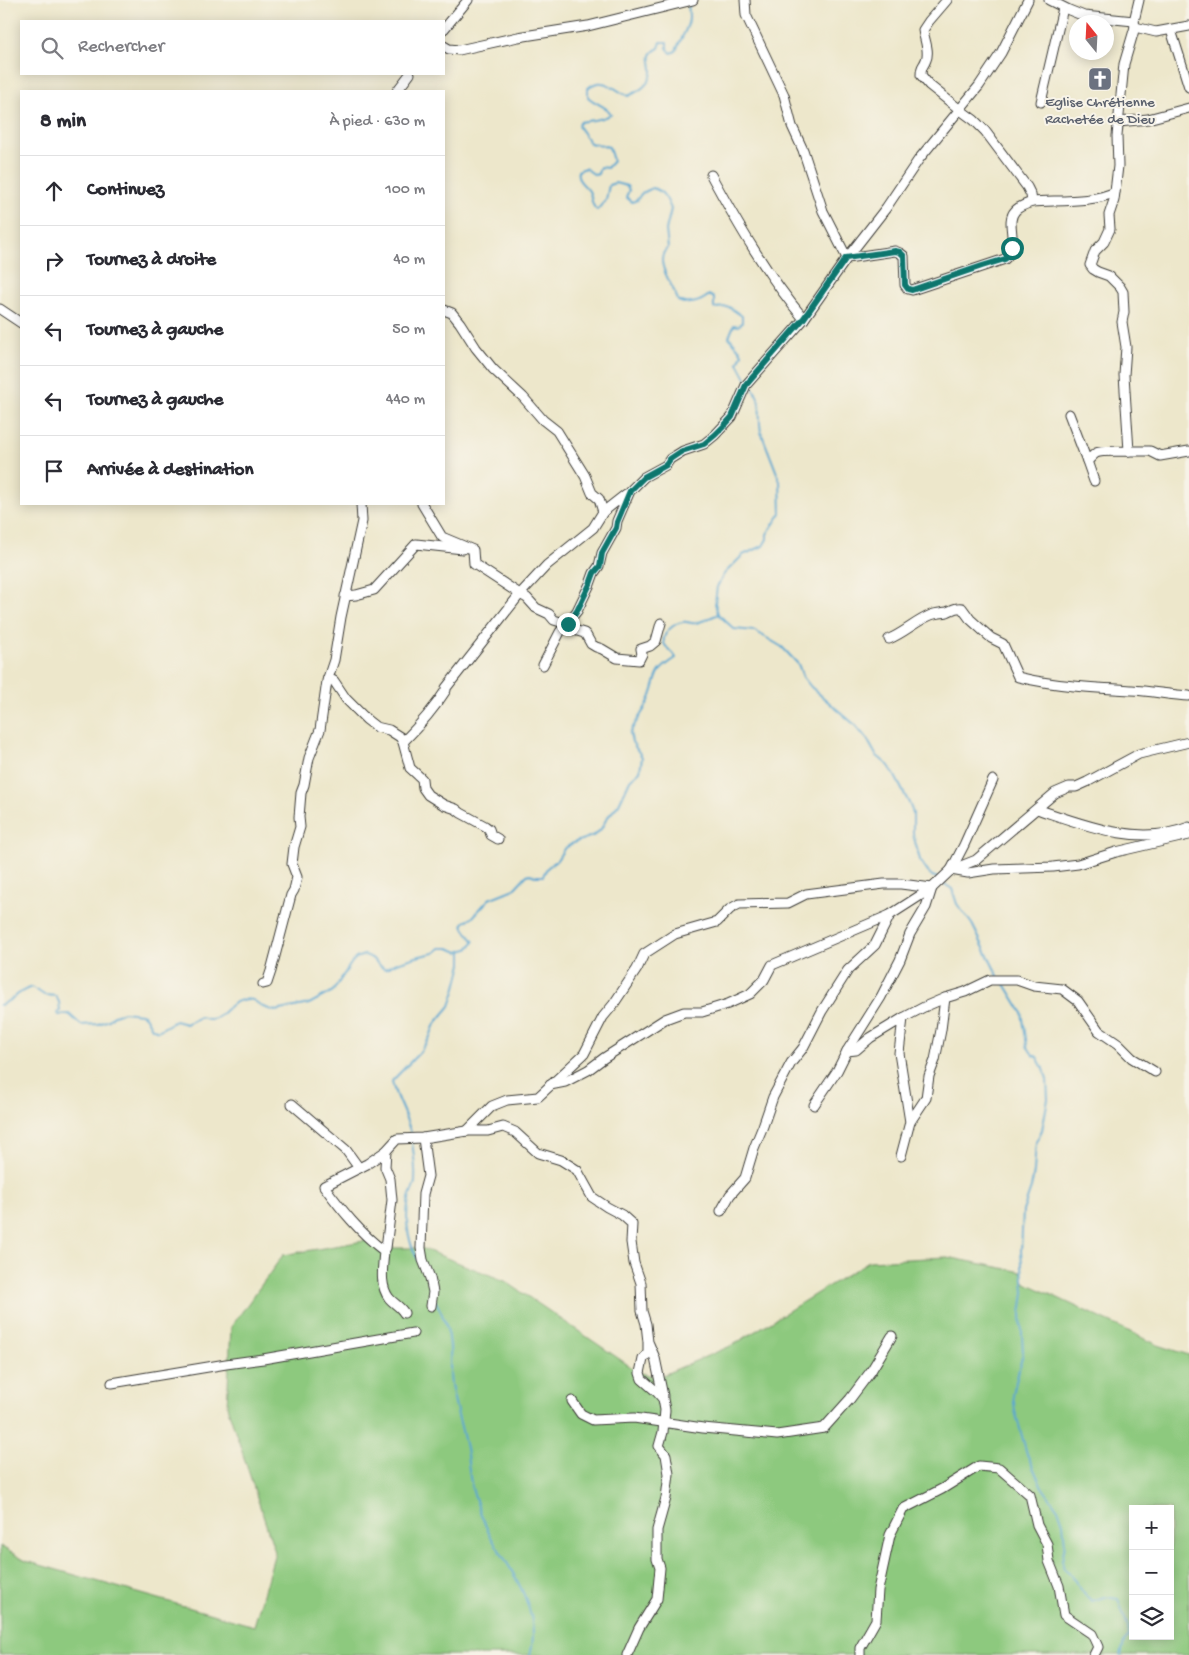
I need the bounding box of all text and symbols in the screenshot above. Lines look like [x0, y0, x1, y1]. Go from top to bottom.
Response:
north arrow [1069, 15, 1114, 60]
search box [20, 20, 445, 75]
icon: search [38, 34, 66, 62]
text: Rechercher [78, 36, 164, 59]
church icon: Eglise Chrétienne Rachetée de Dieu [1087, 66, 1113, 92]
place label: Eglise Chrétienne Rachetée de Dieu [1045, 94, 1155, 129]
text: 8 min [40, 110, 86, 135]
text: À pied · 630 m [330, 113, 425, 132]
icon: ahead [40, 177, 68, 205]
text: Continuez [87, 179, 164, 202]
text: 100 m [385, 181, 425, 200]
route start [1001, 237, 1024, 260]
icon: right [40, 247, 68, 275]
text: Tournez à droite [87, 249, 216, 272]
text: 40 m [393, 251, 425, 270]
icon: left [40, 317, 68, 345]
text: Tournez à gauche [87, 319, 223, 342]
text: 50 m [392, 321, 425, 340]
icon: left [40, 387, 68, 415]
text: Tournez à gauche [87, 389, 223, 412]
text: 440 m [386, 391, 425, 410]
icon: arrive [40, 457, 68, 485]
text: Arrivée à destination [87, 459, 253, 482]
route end [557, 613, 580, 636]
map controls [1129, 1505, 1174, 1640]
button: + [1129, 1505, 1174, 1550]
button: − [1129, 1550, 1174, 1595]
button: layers [1129, 1595, 1174, 1640]

